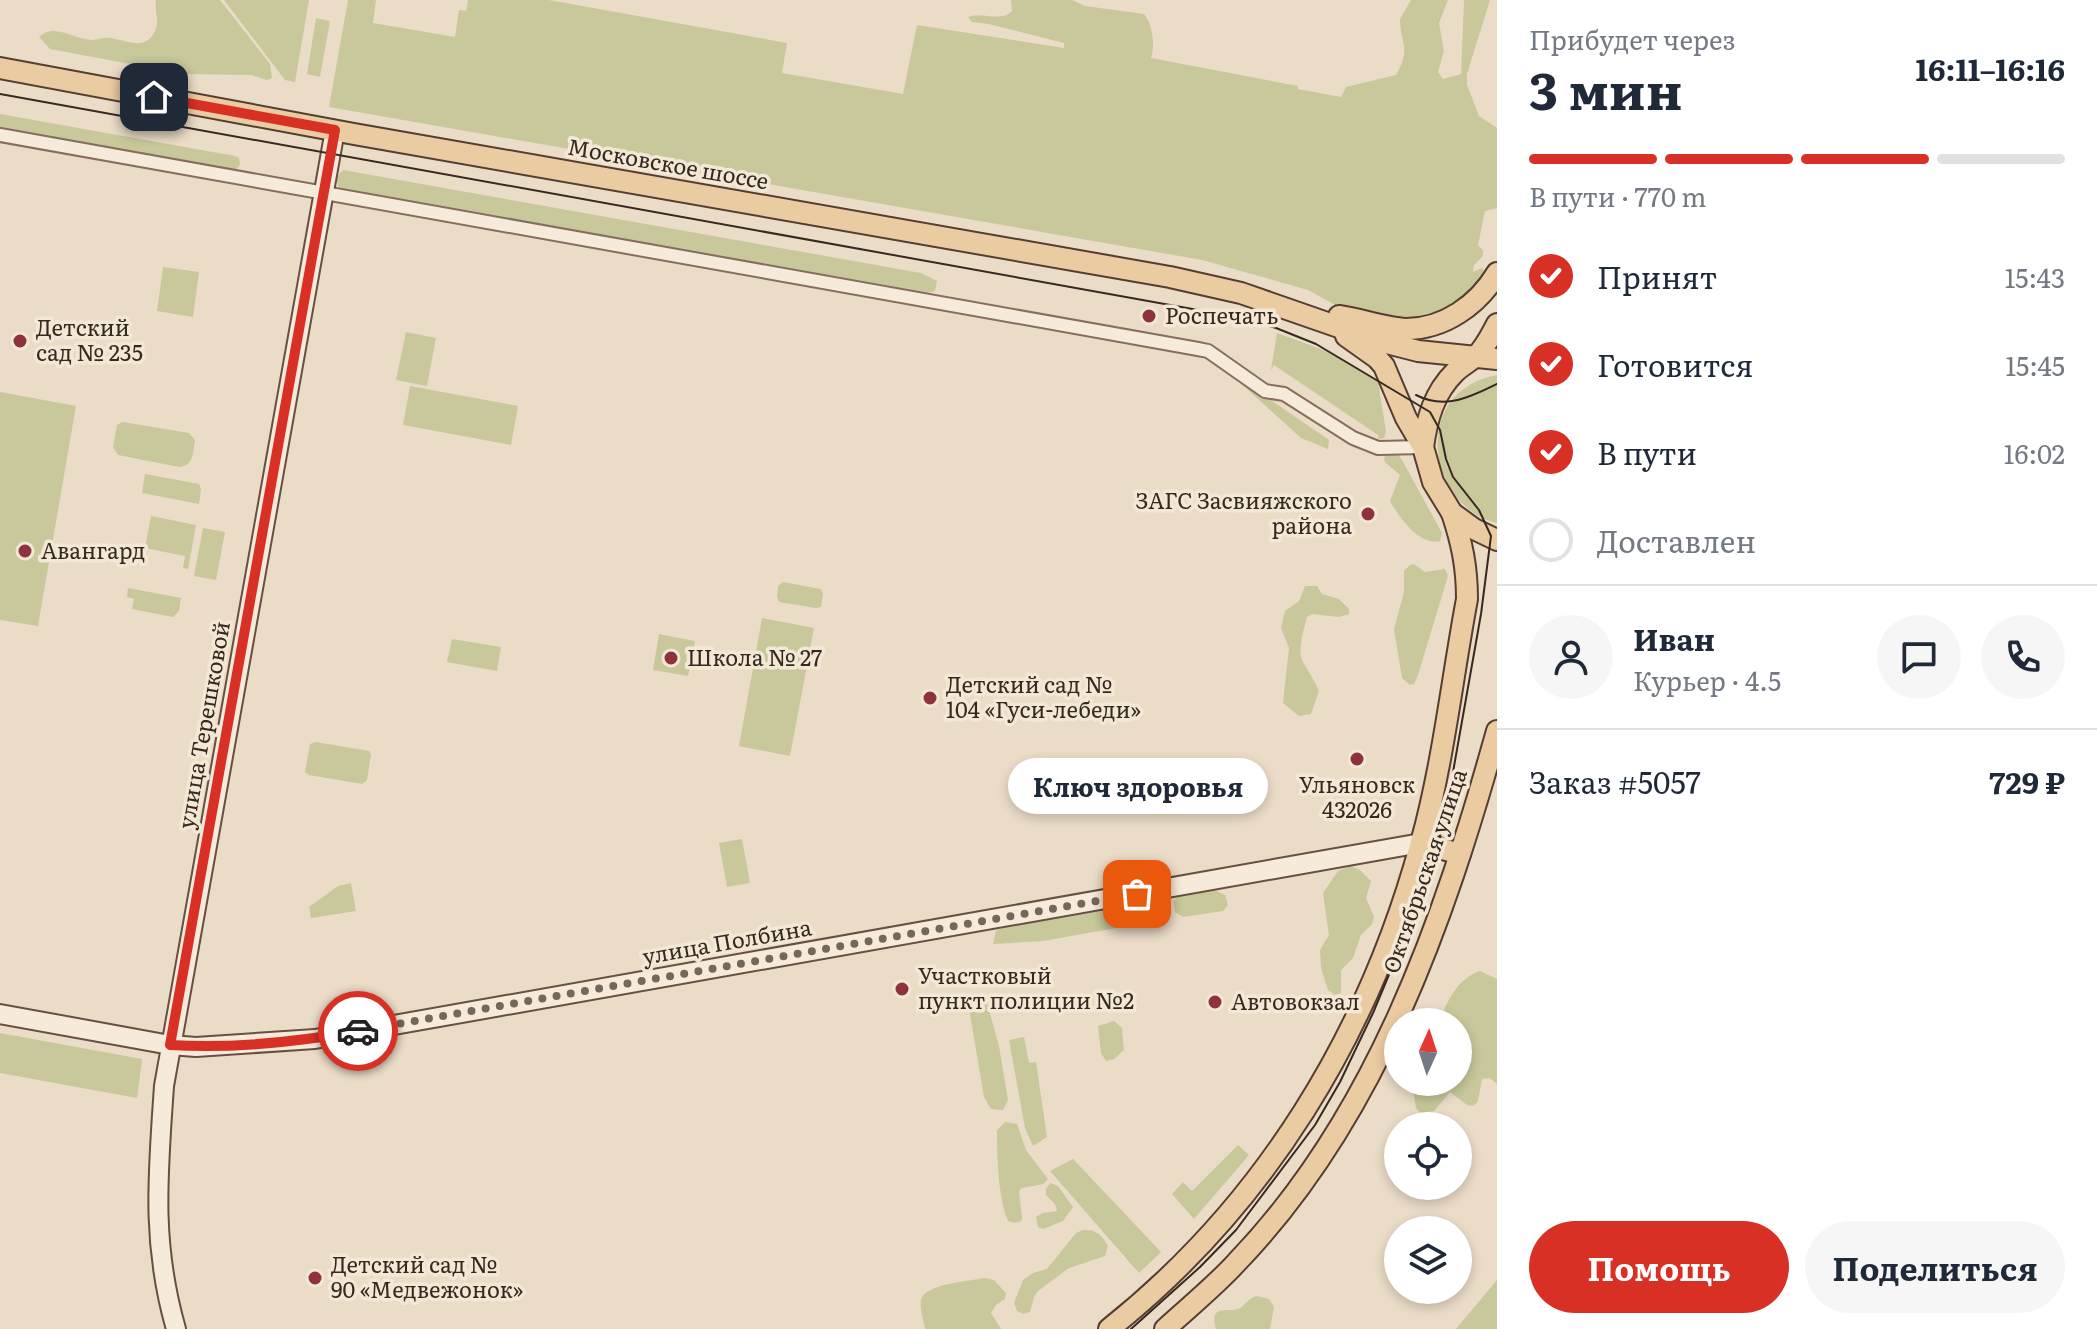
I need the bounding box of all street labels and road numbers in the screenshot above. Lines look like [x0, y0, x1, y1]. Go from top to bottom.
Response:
street label: Московское шоссе [565, 129, 771, 196]
street label: улица Терешковой [168, 618, 237, 831]
street label: Октябрьская улица [1373, 764, 1474, 977]
street label: улица Полбина [639, 909, 814, 972]

